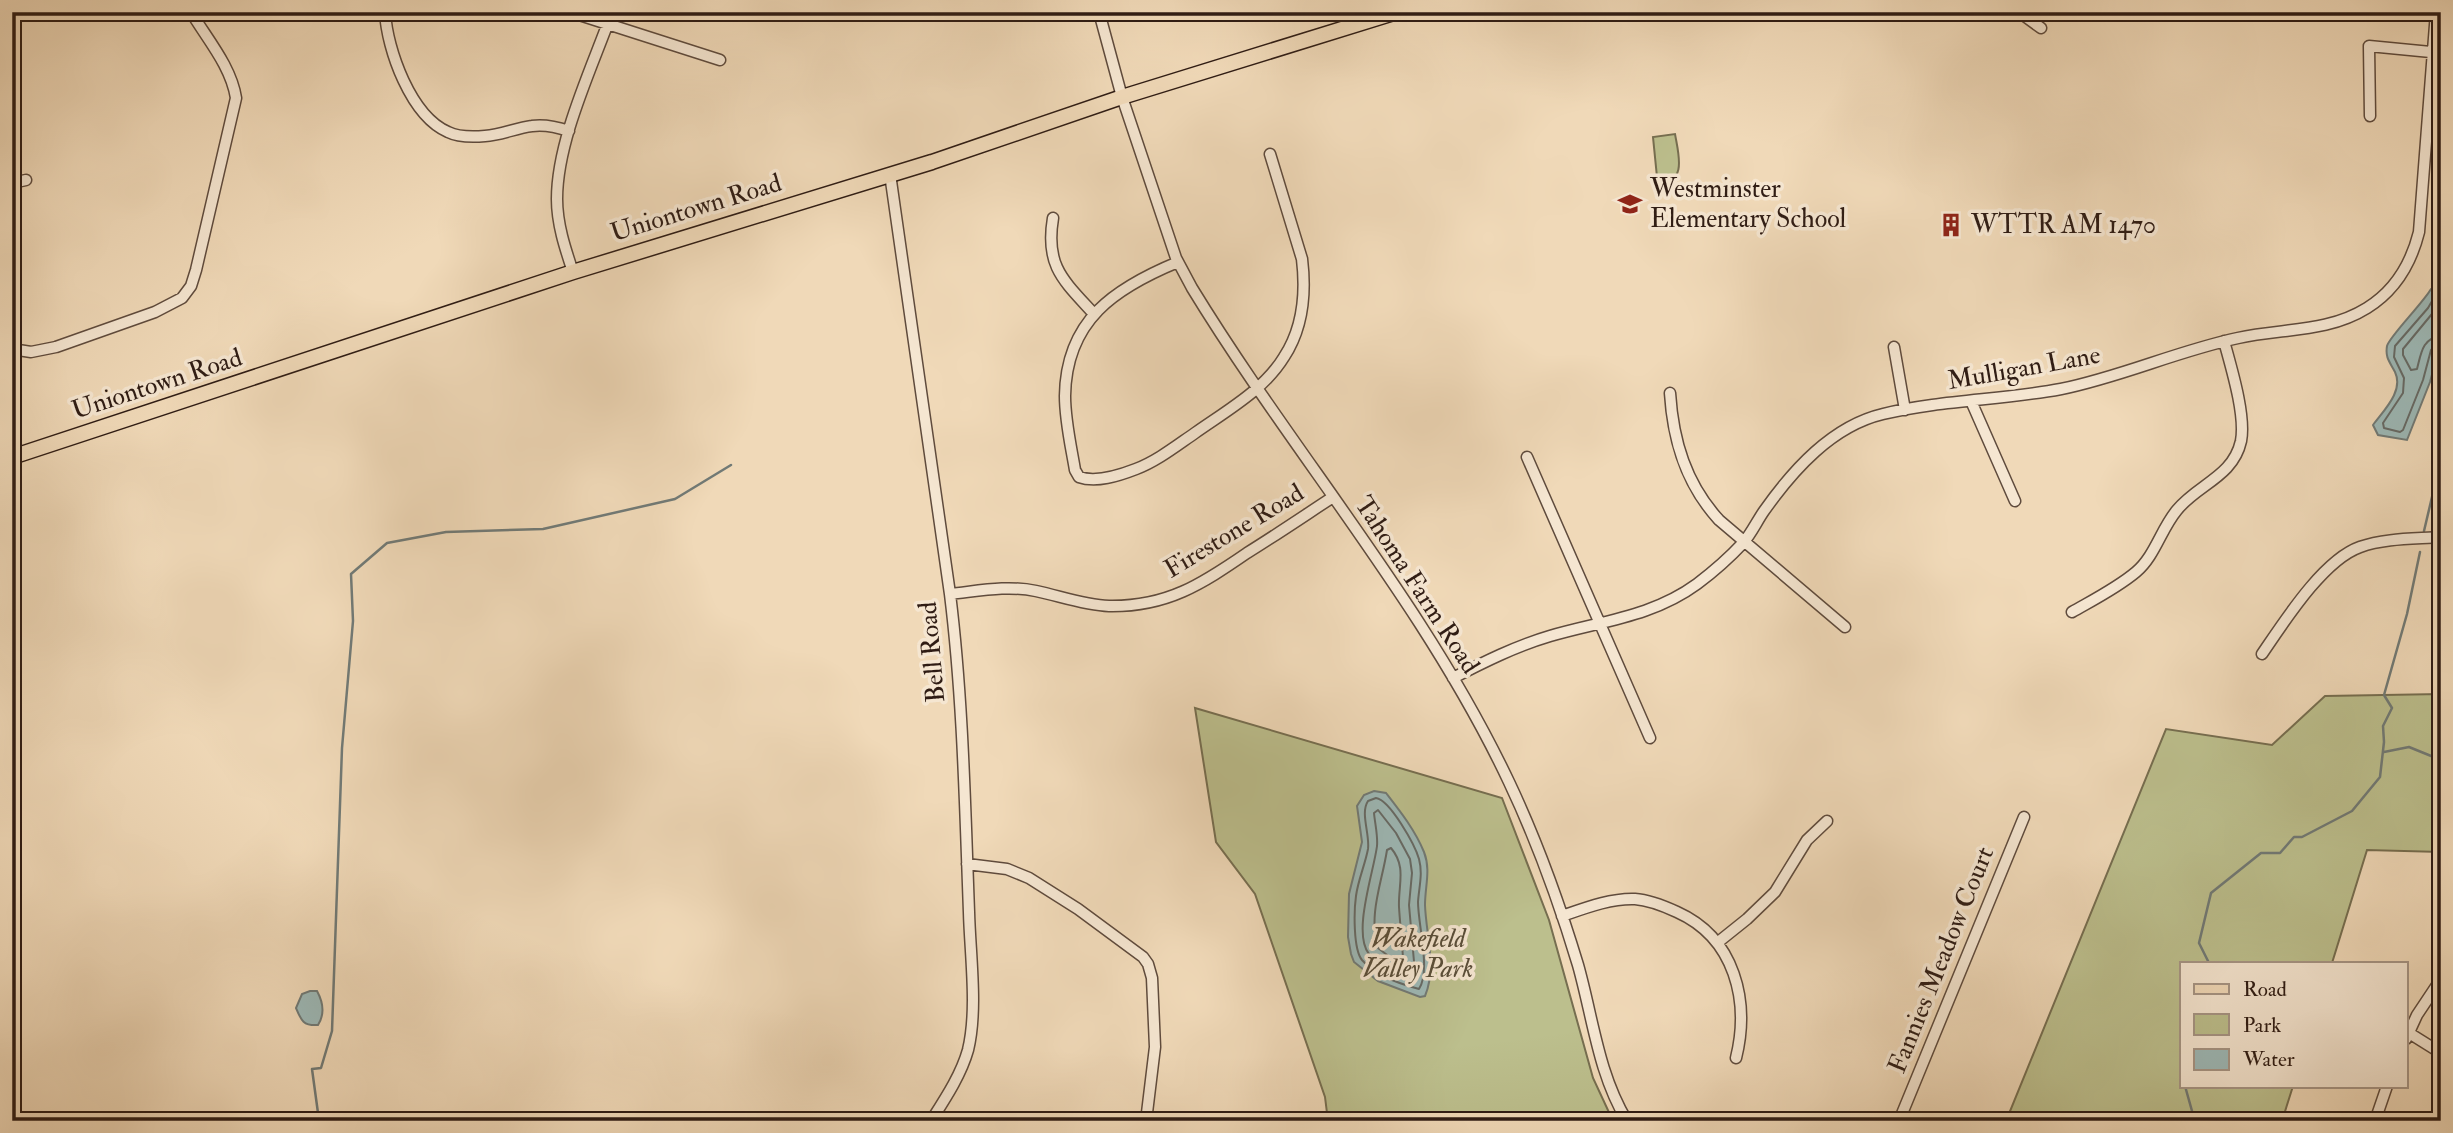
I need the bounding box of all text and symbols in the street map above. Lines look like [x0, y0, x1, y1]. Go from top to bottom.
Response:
street label: Uniontown Road [607, 167, 786, 249]
place label: Westminster Elementary School [1649, 173, 1847, 235]
school or university icon: Westminster Elementary School [1616, 190, 1644, 218]
place label: WTTR AM 1470 [1970, 209, 2156, 241]
building icon: WTTR AM 1470 [1937, 211, 1965, 239]
street label: Mulligan Lane [1945, 339, 2103, 397]
street label: Uniontown Road [68, 341, 246, 427]
street label: Firestone Road [1158, 477, 1310, 585]
street label: Tahoma Farm Road [1348, 490, 1487, 680]
street label: Bell Road [912, 600, 952, 704]
street label: Fannies Meadow Court [1881, 842, 2001, 1078]
park label: Wakefield Valley Park [1363, 923, 1473, 985]
legend [2180, 962, 2408, 1088]
text: Road [2243, 976, 2288, 1003]
text: Park [2243, 1012, 2281, 1039]
text: Water [2242, 1046, 2295, 1073]

